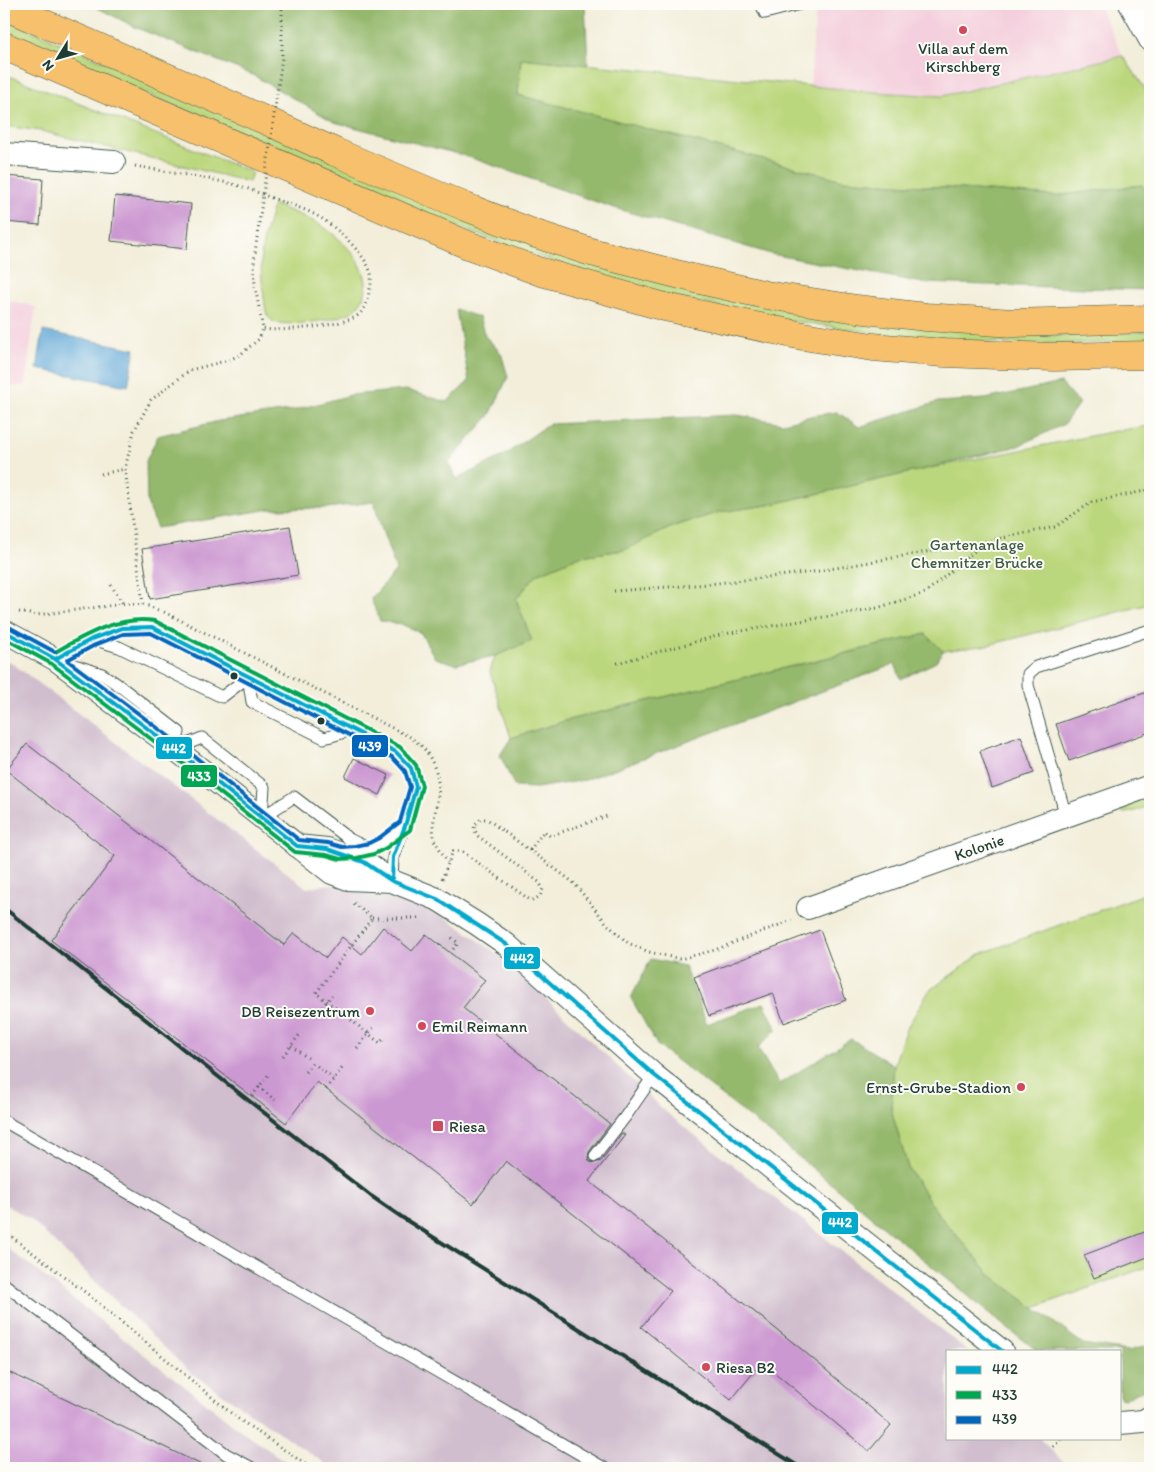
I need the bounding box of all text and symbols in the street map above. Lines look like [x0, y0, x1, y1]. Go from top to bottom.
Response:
marker: Villa auf dem Kirschberg [957, 24, 969, 36]
north arrow [32, 32, 82, 82]
place label: Villa auf dem Kirschberg [918, 39, 1008, 76]
text: N [38, 57, 58, 74]
park label: Gartenanlage Chemnitzer Brücke [911, 535, 1043, 572]
unlabelled marker [229, 671, 239, 681]
unlabelled marker [316, 716, 326, 726]
line badge: 439 [351, 734, 389, 758]
line badge: 442 [155, 736, 193, 760]
text: 439 [358, 738, 382, 755]
text: 442 [162, 740, 187, 757]
line badge: 433 [180, 764, 218, 788]
text: 433 [187, 768, 211, 785]
street label: Kolonie [952, 830, 1006, 865]
line badge: 442 [503, 946, 541, 970]
text: 442 [510, 950, 535, 967]
place label: DB Reisezentrum [241, 1002, 361, 1021]
marker: DB Reisezentrum [364, 1005, 376, 1017]
place label: Emil Reimann [432, 1017, 528, 1036]
marker: Emil Reimann [416, 1020, 428, 1032]
place label: Ernst-Grube-Stadion [866, 1078, 1011, 1097]
marker: Ernst-Grube-Stadion [1015, 1081, 1027, 1093]
place label: Riesa [449, 1117, 486, 1136]
marker: Riesa [431, 1119, 445, 1133]
line badge: 442 [821, 1211, 859, 1235]
text: 442 [828, 1214, 853, 1231]
legend [946, 1350, 1122, 1440]
place label: Riesa B2 [716, 1358, 775, 1377]
text: 442 [992, 1360, 1018, 1378]
marker: Riesa B2 [700, 1361, 712, 1373]
text: 433 [992, 1386, 1017, 1404]
text: 439 [992, 1410, 1017, 1428]

